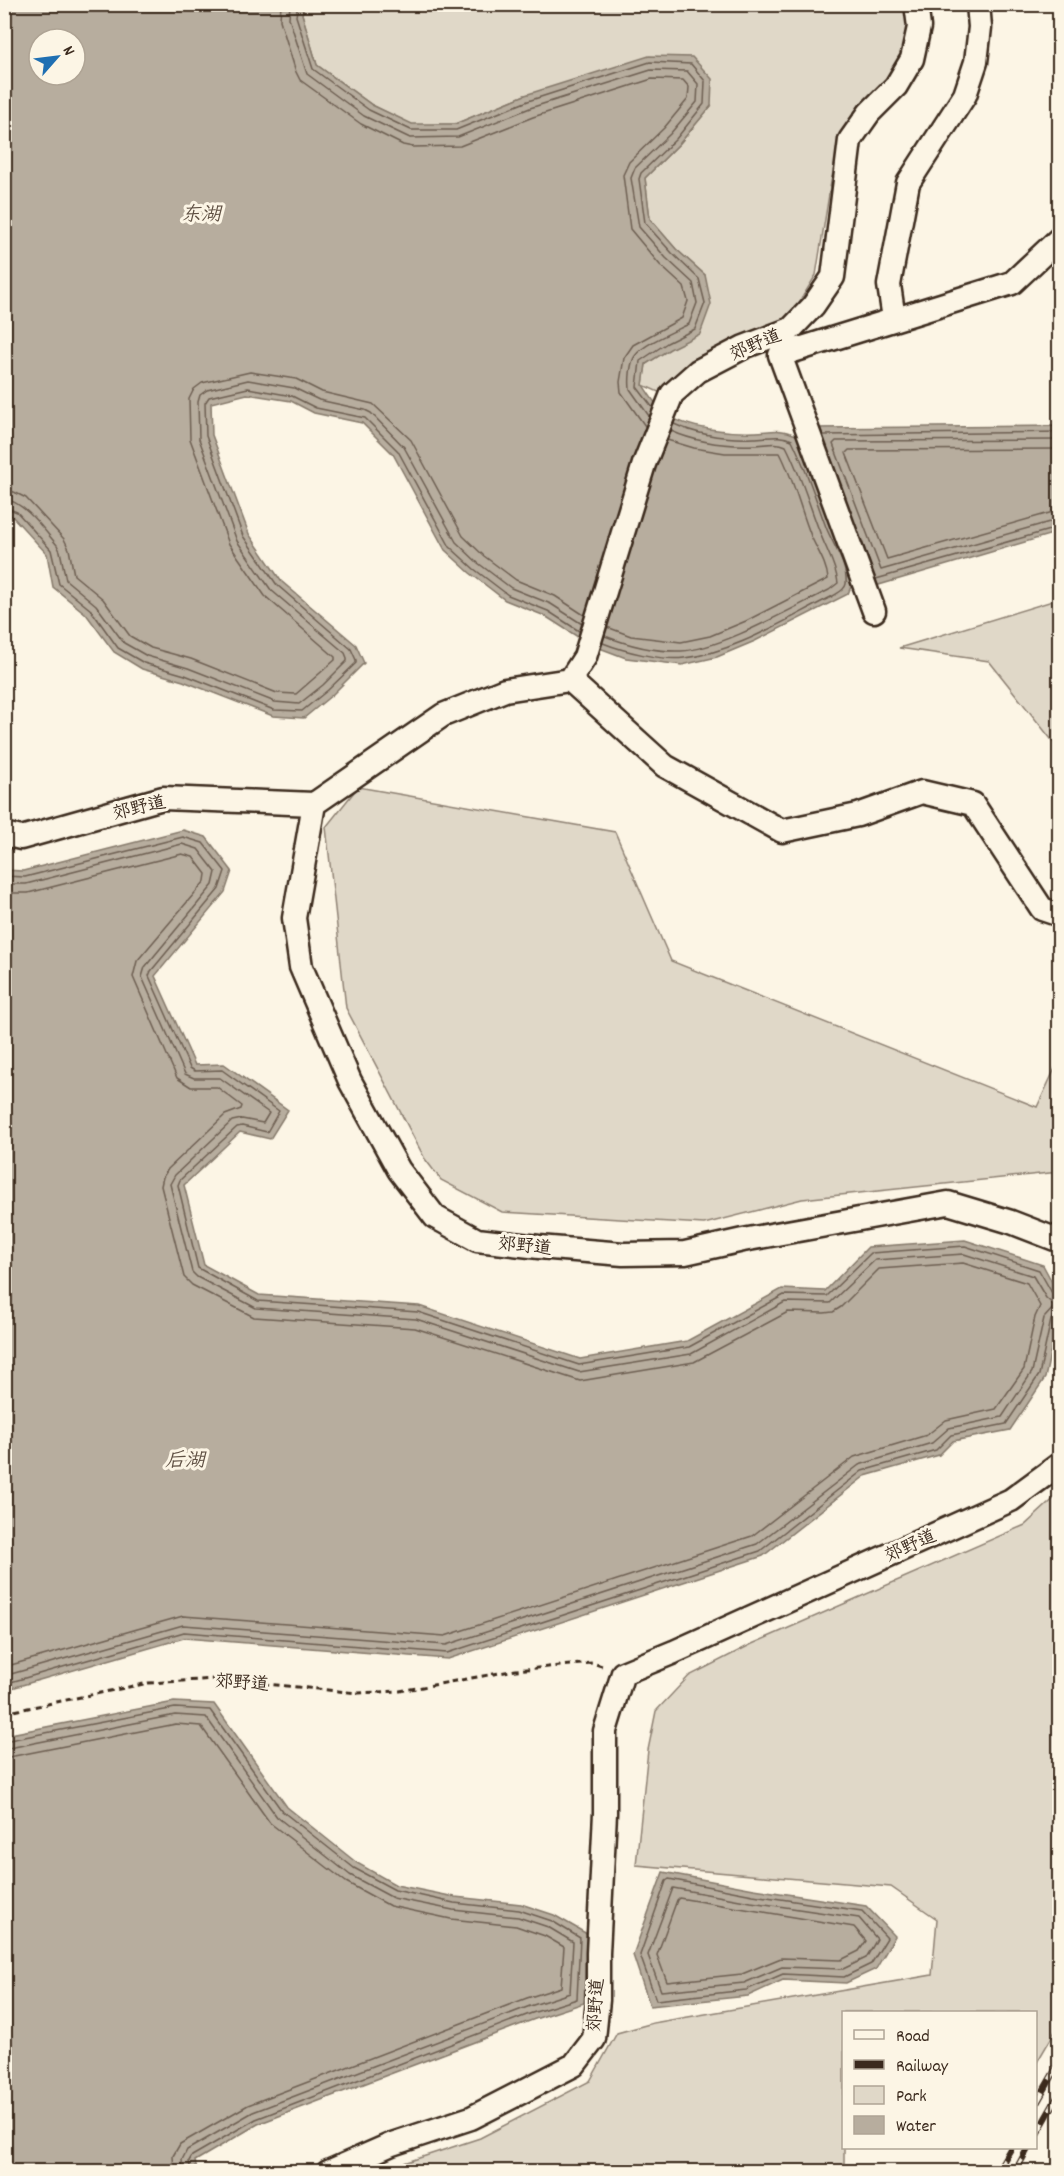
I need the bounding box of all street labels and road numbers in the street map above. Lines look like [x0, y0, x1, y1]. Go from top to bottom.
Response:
street label: 郊野道 [726, 324, 786, 368]
street label: 郊野道 [110, 791, 169, 828]
street label: 郊野道 [497, 1232, 553, 1263]
street label: 郊野道 [881, 1525, 941, 1570]
street label: 郊野道 [214, 1670, 270, 1699]
street label: 郊野道 [583, 1977, 612, 2033]

